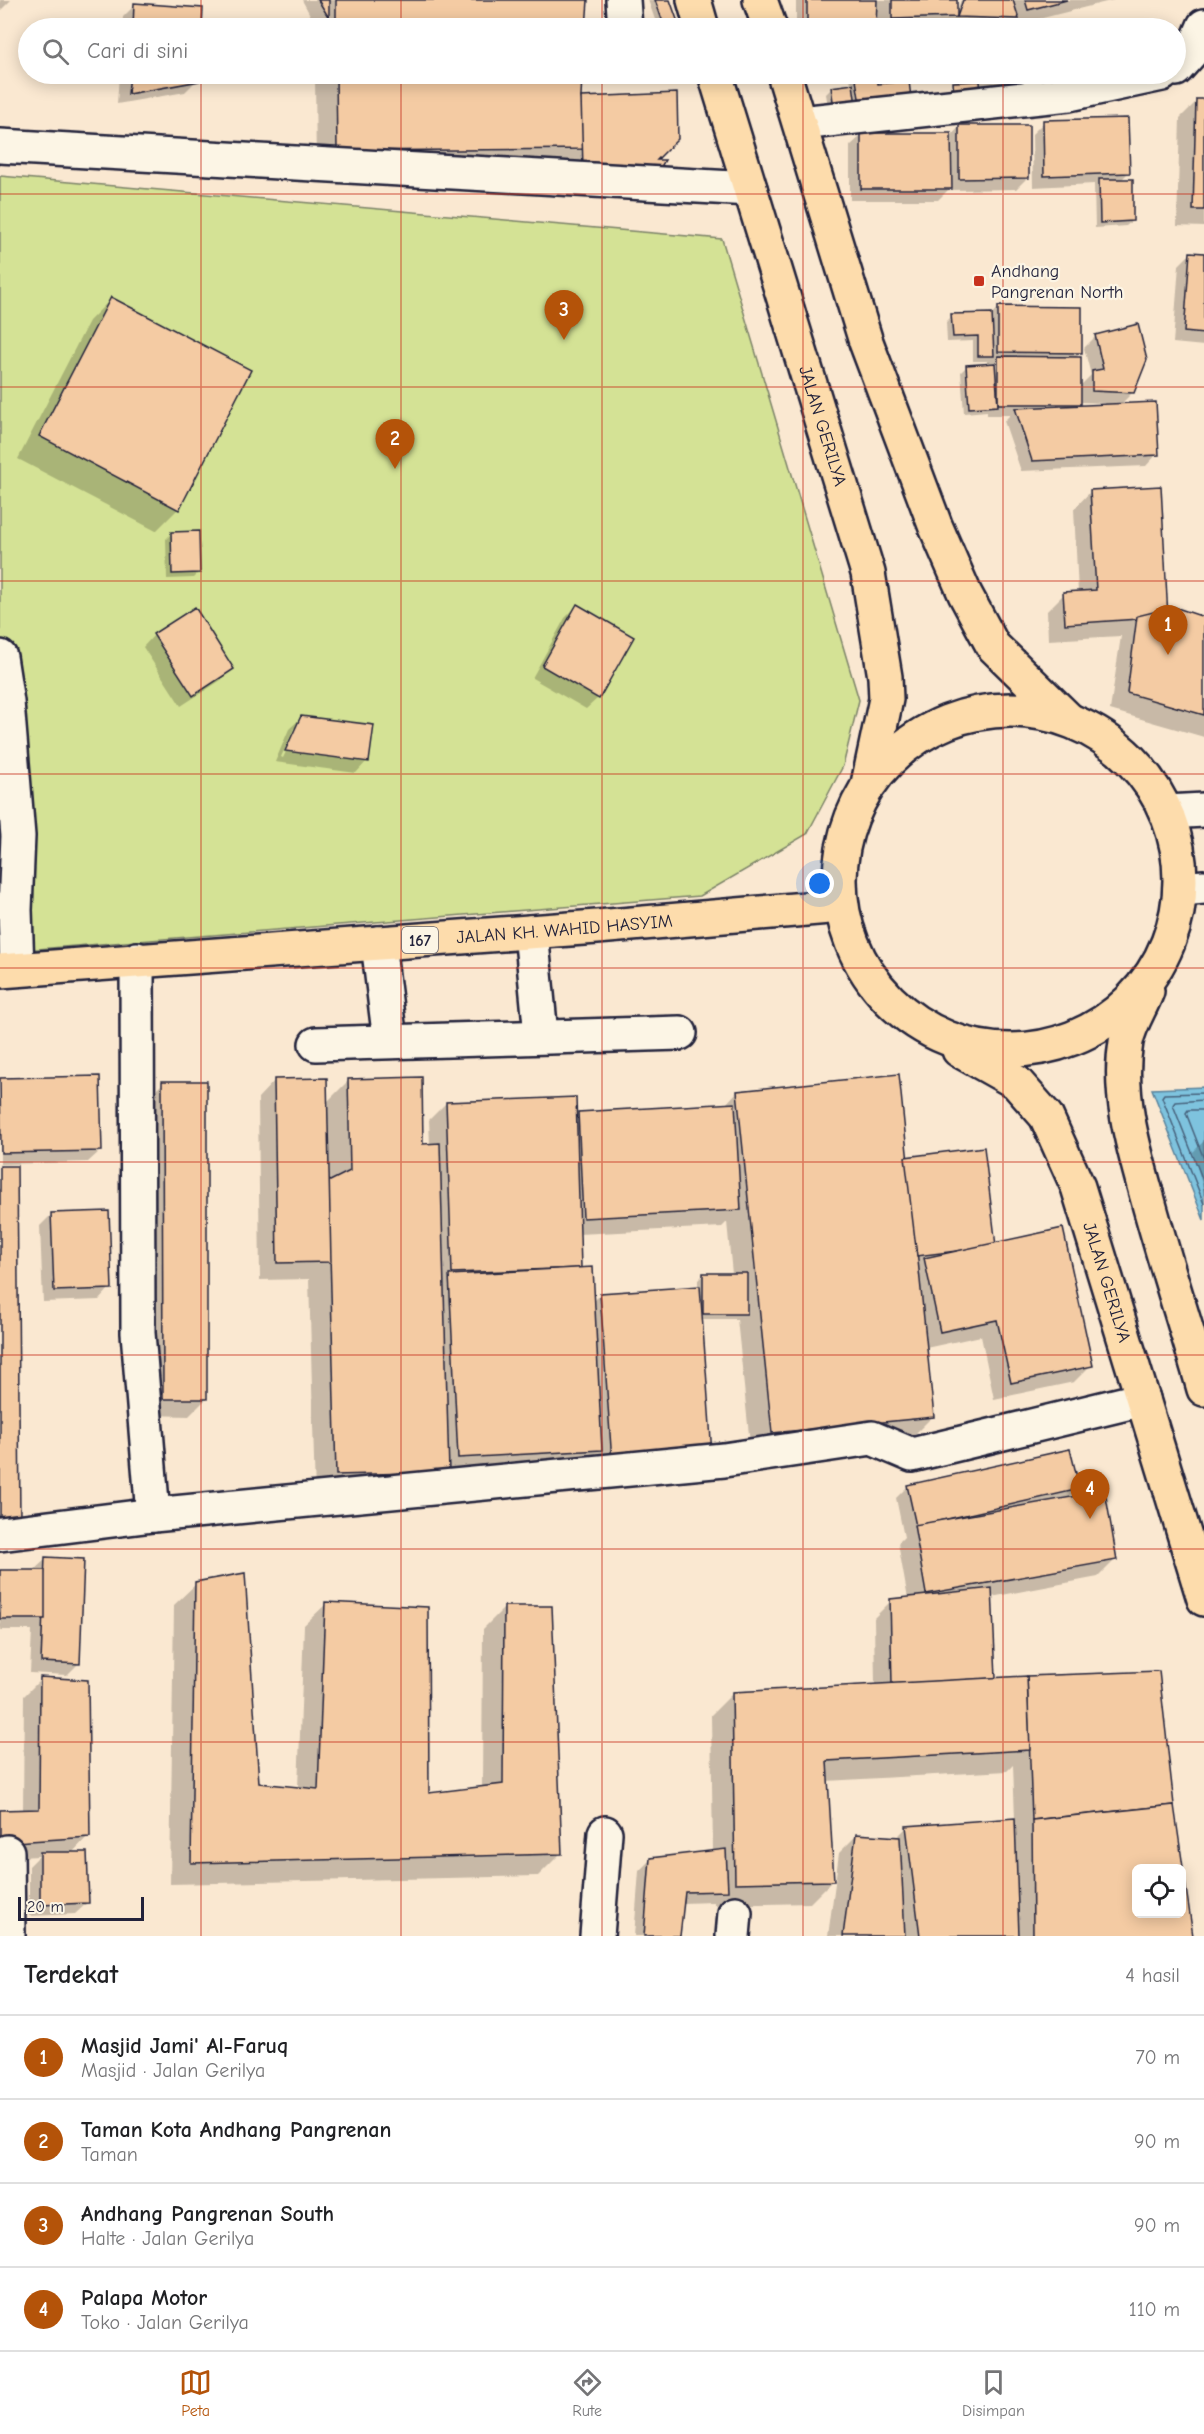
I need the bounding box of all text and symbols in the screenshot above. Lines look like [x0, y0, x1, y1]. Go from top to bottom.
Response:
search box [18, 18, 1186, 84]
icon: search [39, 35, 72, 68]
text: Cari di sini [87, 38, 188, 64]
place label: Andhang Pangrenan North [991, 261, 1123, 303]
marker: Andhang Pangrenan North [972, 274, 986, 288]
pin: 3 [544, 290, 584, 340]
street label: JALAN GERILYA [794, 363, 851, 489]
pin: 2 [376, 420, 414, 469]
pin: 1 [1148, 606, 1188, 655]
your location [805, 869, 834, 898]
street label: JALAN KH. WAHID HASYIM [456, 911, 673, 948]
road number: 167 [402, 927, 438, 953]
street label: JALAN GERILYA [1078, 1220, 1135, 1345]
pin: 4 [1070, 1470, 1110, 1519]
map controls [1132, 1864, 1186, 1918]
button: locate [1132, 1864, 1186, 1918]
scale bar [18, 1894, 144, 1922]
text: 20 m [27, 1898, 64, 1916]
text: Terdekat [24, 1960, 118, 1990]
text: 4 hasil [1125, 1964, 1180, 1987]
text: Masjid Jami' Al-Faruq [81, 2033, 288, 2059]
text: 1 [40, 2046, 47, 2069]
text: 70 m [1135, 2046, 1180, 2069]
text: Masjid · Jalan Gerilya [81, 2059, 265, 2082]
text: Taman Kota Andhang Pangrenan [81, 2117, 391, 2143]
text: 2 [39, 2130, 48, 2153]
text: 90 m [1134, 2130, 1180, 2153]
text: Taman [81, 2143, 138, 2166]
text: Andhang Pangrenan South [81, 2201, 334, 2227]
text: 3 [39, 2214, 48, 2237]
text: 90 m [1134, 2214, 1180, 2237]
text: Halte · Jalan Gerilya [81, 2227, 254, 2250]
text: Palapa Motor [81, 2285, 207, 2311]
text: 4 [39, 2298, 48, 2321]
text: 110 m [1129, 2298, 1180, 2321]
text: Toko · Jalan Gerilya [81, 2311, 249, 2334]
tab: Peta [179, 2366, 212, 2420]
tab: Rute [571, 2366, 604, 2420]
tab: Disimpan [962, 2366, 1025, 2420]

